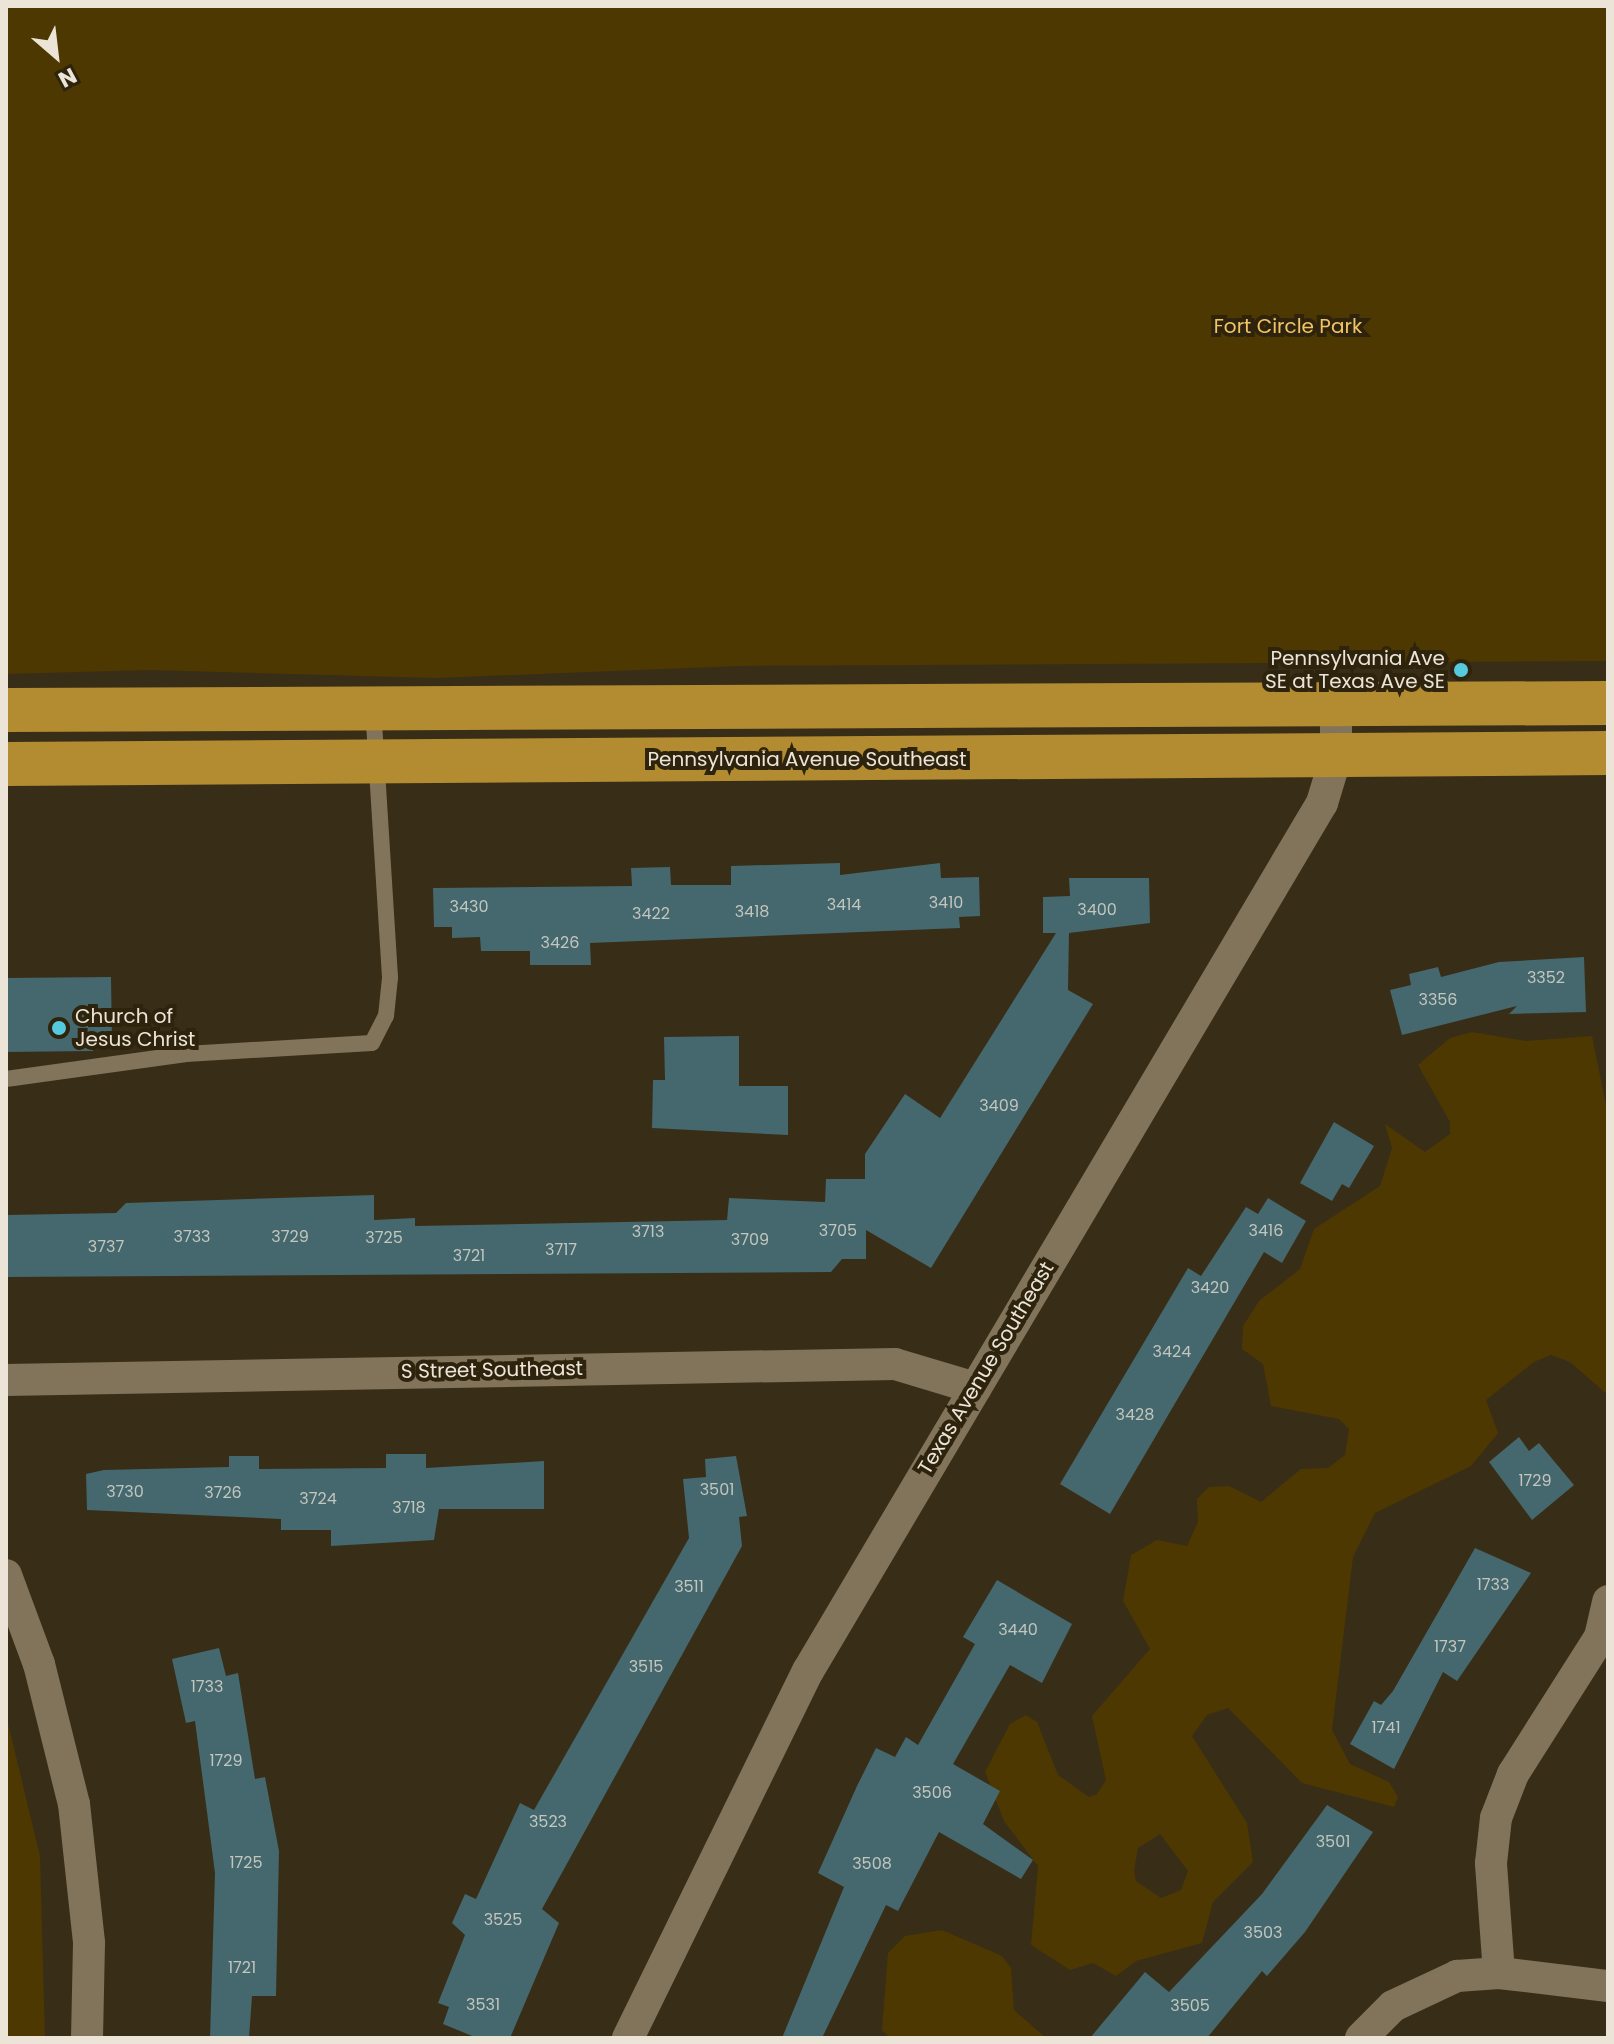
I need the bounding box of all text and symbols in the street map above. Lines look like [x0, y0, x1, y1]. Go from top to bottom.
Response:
north arrow [16, 16, 96, 96]
text: N [53, 60, 82, 95]
park label: Fort Circle Park [1214, 314, 1362, 338]
place label: Pennsylvania Ave SE at Texas Ave SE [1265, 646, 1445, 693]
marker: Pennsylvania Ave SE at Texas Ave SE [1452, 661, 1470, 679]
street label: Pennsylvania Avenue Southeast [647, 747, 967, 771]
house number: 3410 [929, 893, 963, 913]
house number: 3414 [827, 895, 861, 915]
house number: 3430 [450, 897, 488, 917]
house number: 3400 [1077, 900, 1117, 920]
house number: 3418 [735, 902, 769, 922]
house number: 3422 [632, 904, 670, 924]
house number: 3426 [541, 933, 579, 953]
house number: 3352 [1527, 968, 1565, 988]
house number: 3356 [1418, 990, 1458, 1010]
place label: Church of Jesus Christ [75, 1004, 195, 1051]
marker: Church of Jesus Christ [50, 1019, 68, 1037]
house number: 3409 [979, 1096, 1019, 1116]
house number: 3705 [819, 1221, 857, 1241]
house number: 3416 [1249, 1221, 1283, 1241]
house number: 3713 [632, 1222, 664, 1242]
house number: 3733 [173, 1227, 211, 1247]
house number: 3729 [271, 1227, 309, 1247]
house number: 3725 [365, 1228, 403, 1248]
house number: 3709 [731, 1230, 769, 1250]
house number: 3737 [88, 1237, 124, 1257]
house number: 3717 [545, 1240, 577, 1260]
house number: 3721 [453, 1246, 485, 1266]
street label: Texas Avenue Southeast [913, 1257, 1059, 1479]
house number: 3420 [1191, 1278, 1229, 1298]
house number: 3424 [1153, 1342, 1191, 1362]
street label: S Street Southeast [401, 1356, 583, 1384]
house number: 3428 [1116, 1405, 1154, 1425]
house number: 1729 [1518, 1471, 1552, 1491]
house number: 3501 [700, 1480, 734, 1500]
house number: 3730 [106, 1482, 144, 1502]
house number: 3726 [204, 1483, 242, 1503]
house number: 3724 [299, 1489, 337, 1509]
house number: 3718 [392, 1498, 426, 1518]
house number: 1733 [1477, 1575, 1509, 1595]
house number: 3511 [674, 1577, 704, 1597]
house number: 3440 [998, 1620, 1038, 1640]
house number: 1737 [1434, 1637, 1466, 1657]
house number: 3515 [629, 1657, 663, 1677]
house number: 1733 [191, 1677, 223, 1697]
house number: 1741 [1371, 1718, 1401, 1738]
house number: 1729 [209, 1751, 243, 1771]
house number: 3506 [912, 1783, 952, 1803]
house number: 3523 [529, 1812, 567, 1832]
house number: 3501 [1316, 1832, 1350, 1852]
house number: 1725 [229, 1853, 263, 1873]
house number: 3508 [852, 1854, 892, 1874]
house number: 3525 [484, 1910, 522, 1930]
house number: 3503 [1244, 1923, 1282, 1943]
house number: 1721 [228, 1958, 256, 1978]
house number: 3531 [466, 1995, 500, 2015]
house number: 3505 [1170, 1996, 1210, 2016]

